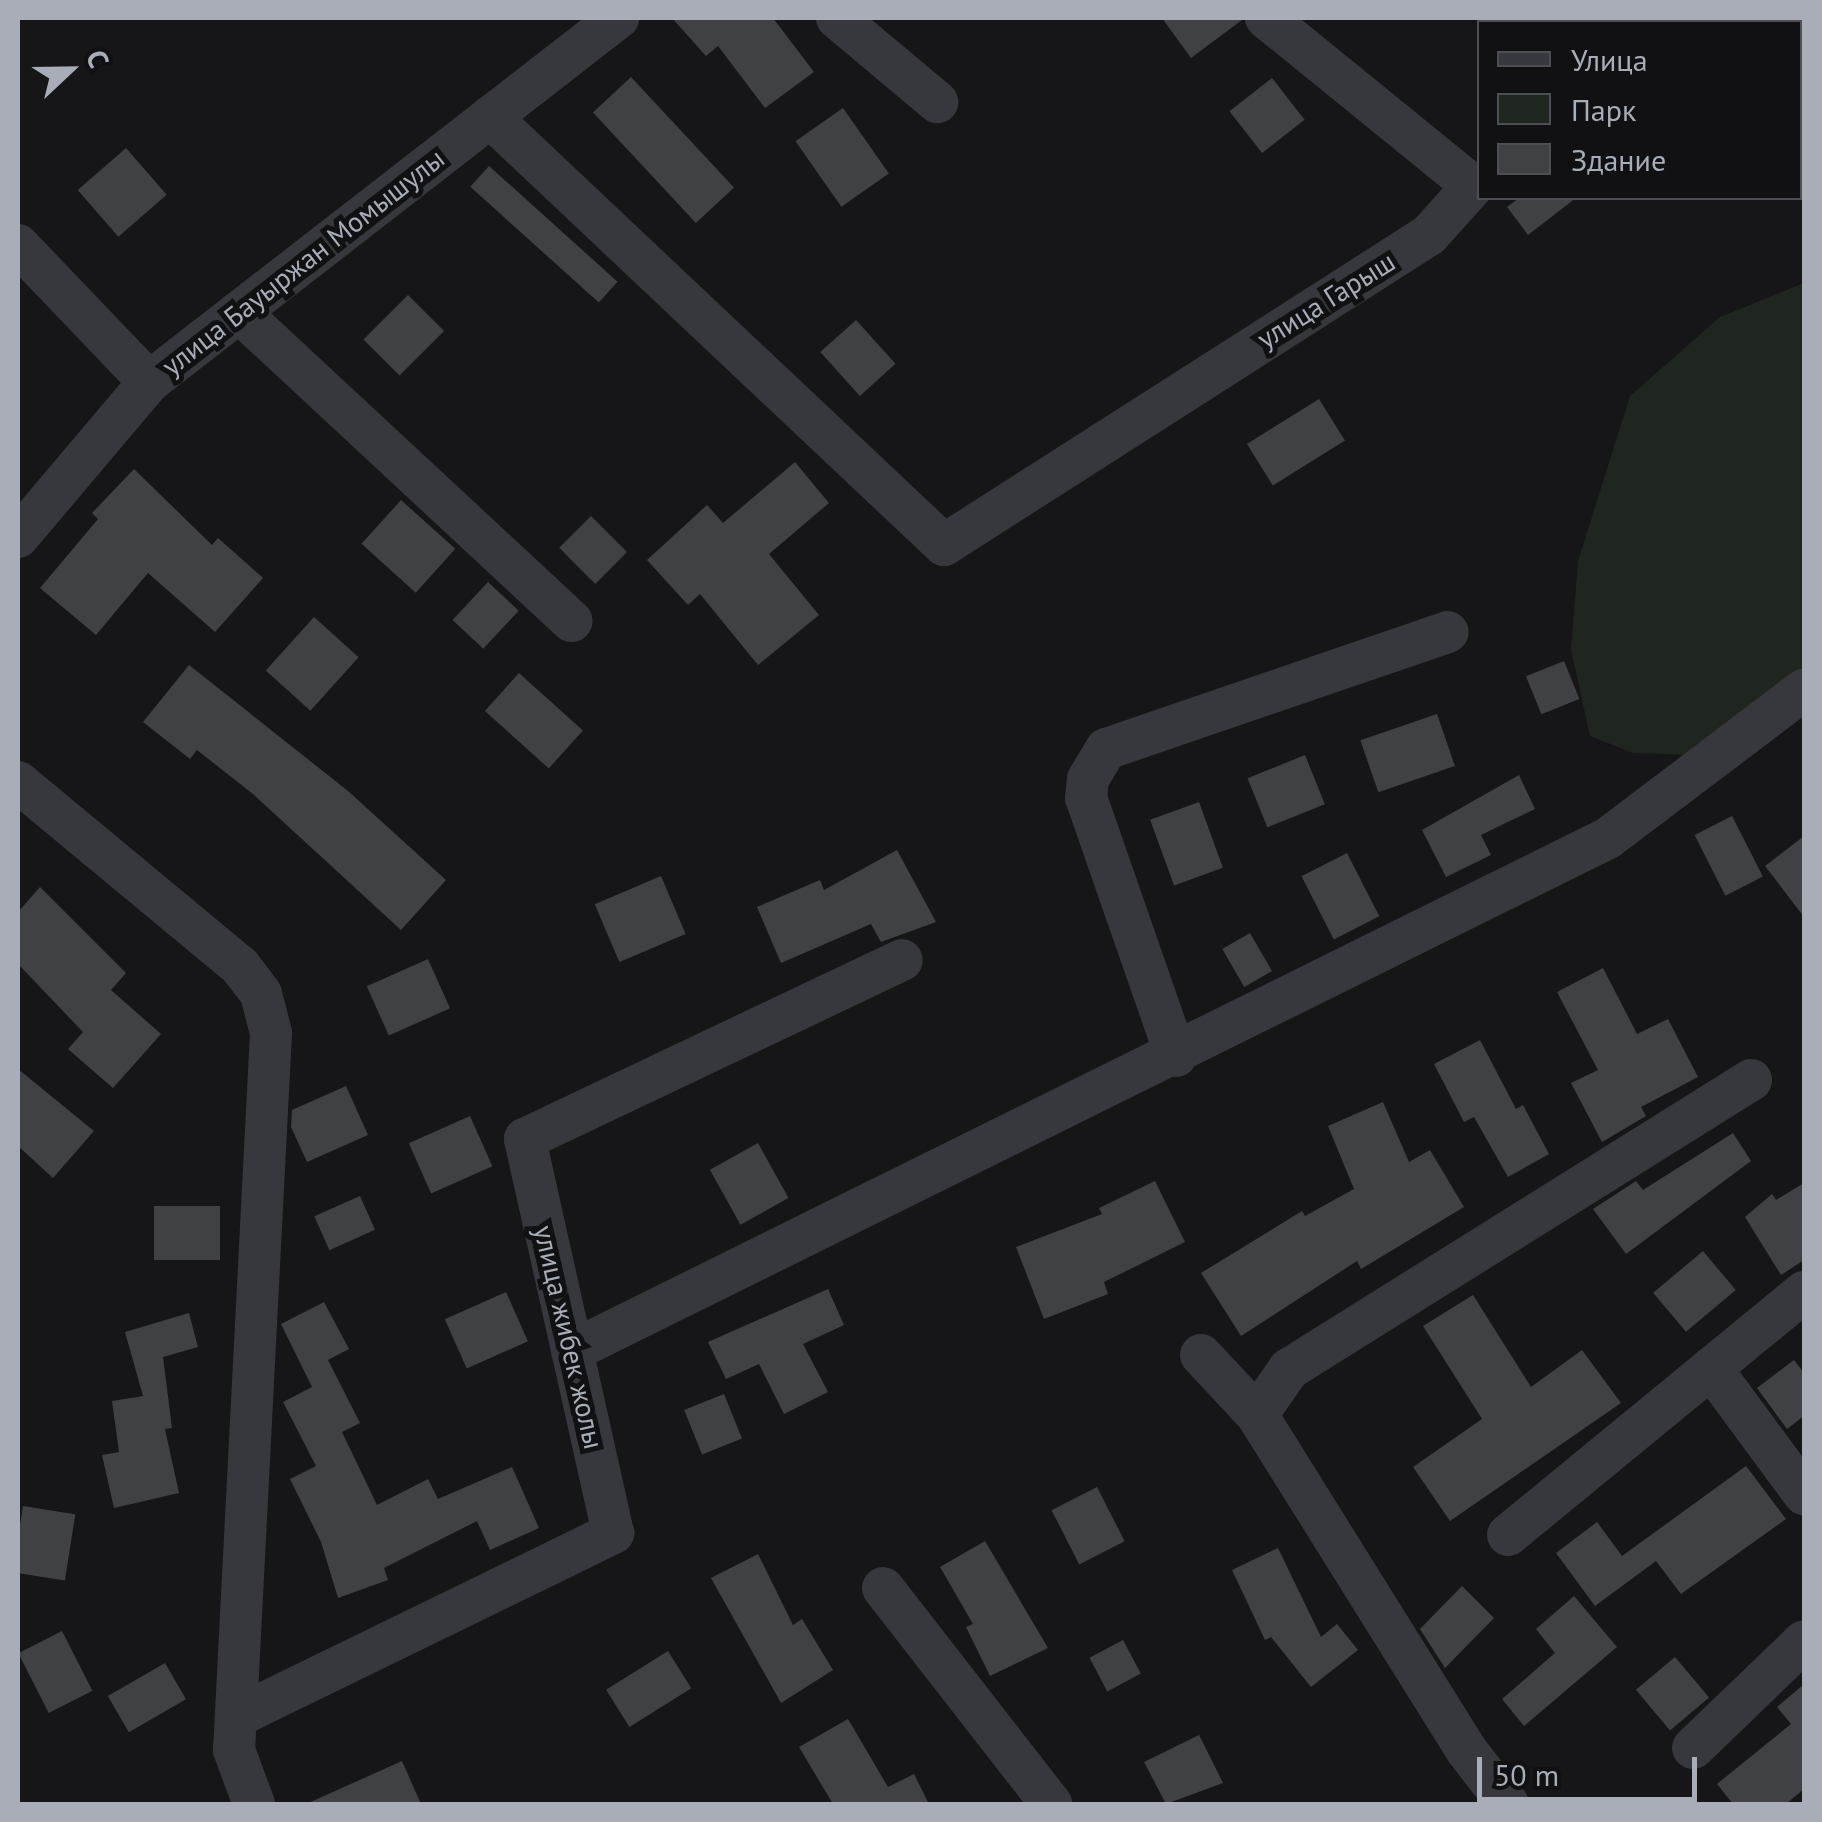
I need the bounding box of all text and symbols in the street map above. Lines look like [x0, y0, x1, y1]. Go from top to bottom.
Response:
north arrow [20, 20, 120, 120]
legend [1477, 20, 1802, 200]
text: Улица [1571, 40, 1648, 79]
text: С [78, 44, 118, 73]
text: Парк [1571, 90, 1636, 129]
text: Здание [1571, 140, 1666, 179]
street label: улица Бауыржан Момышулы [155, 141, 451, 383]
street label: улица Гарыш [1251, 244, 1401, 356]
street label: улица жибек жолы [527, 1222, 611, 1452]
scale bar [1482, 1737, 1702, 1799]
text: 50 m [1494, 1755, 1559, 1794]

